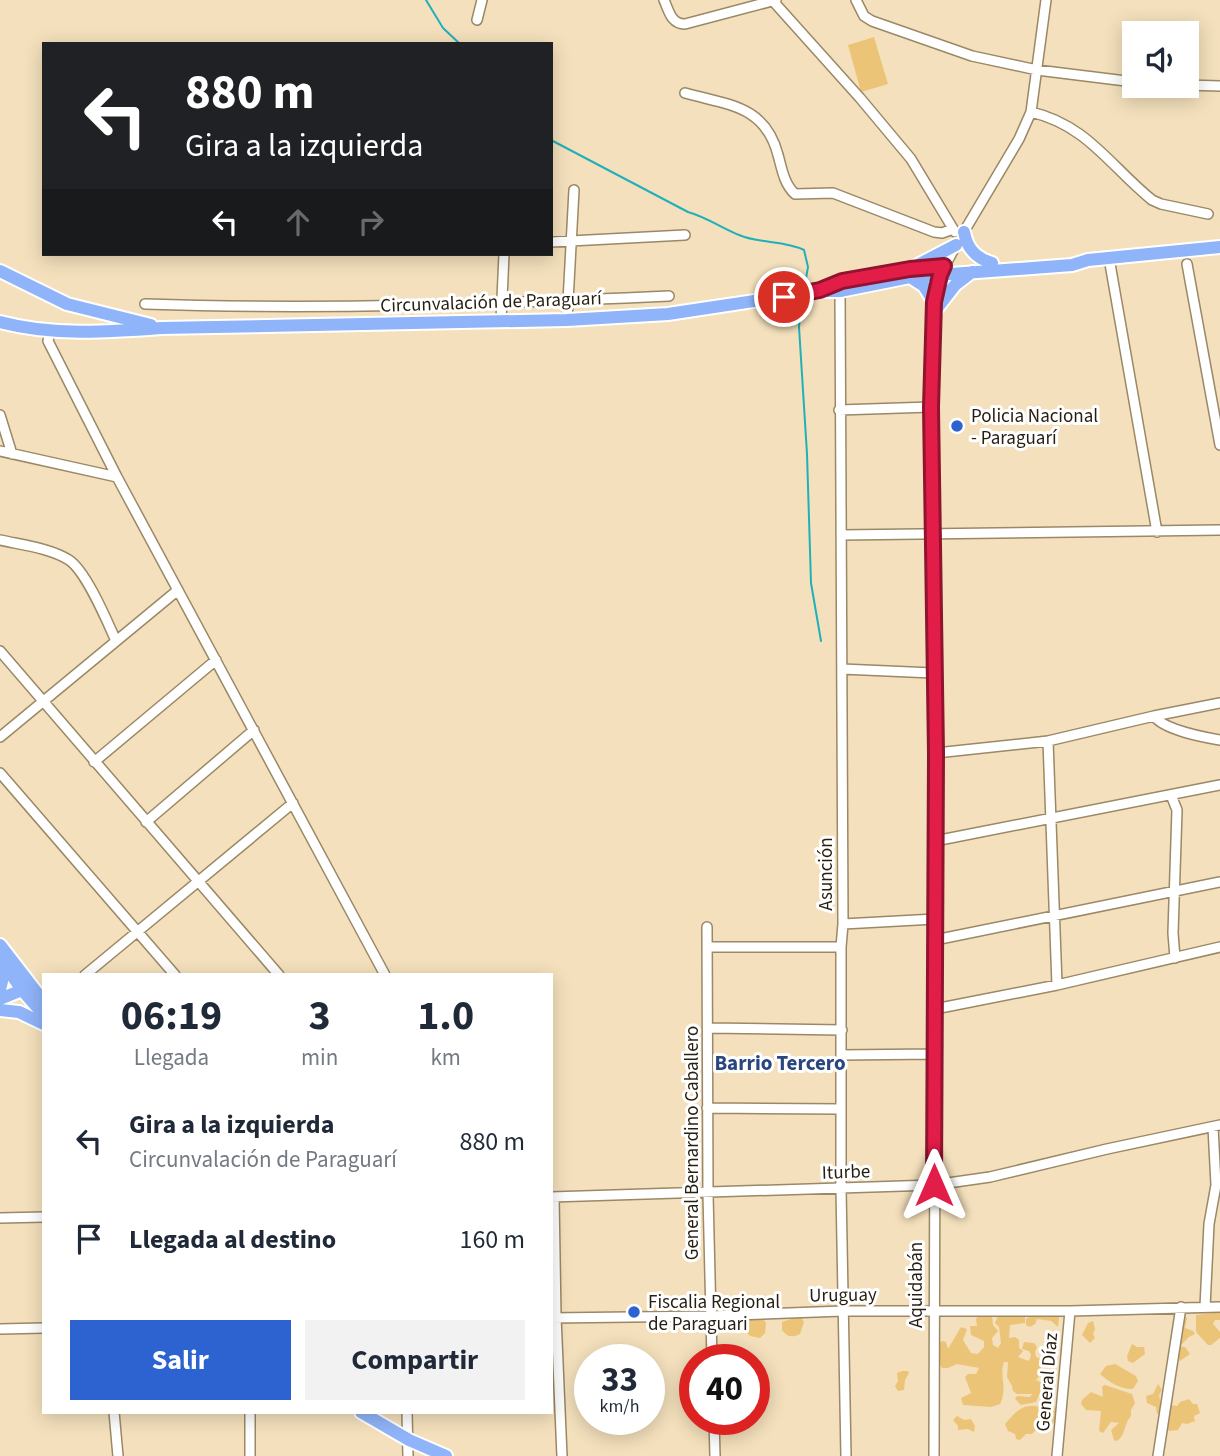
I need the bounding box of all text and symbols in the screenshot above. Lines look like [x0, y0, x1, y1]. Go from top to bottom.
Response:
map controls [1122, 21, 1199, 98]
button: sound [1122, 21, 1199, 98]
text: 880 m [185, 58, 314, 128]
icon: left [70, 70, 161, 161]
text: Gira a la izquierda [185, 123, 423, 169]
icon: left [206, 203, 244, 241]
icon: ahead [279, 203, 317, 241]
icon: right [352, 203, 390, 241]
pin [754, 267, 814, 327]
icon: arrive [765, 278, 803, 316]
street label: Circunvalación de Paraguarí [380, 285, 603, 320]
place label: Policia Nacional - Paraguarí [971, 403, 1098, 452]
marker: Policia Nacional - Paraguarí [949, 418, 965, 434]
street label: Asunción [813, 837, 840, 911]
text: 06:19 [121, 986, 222, 1046]
text: 3 [309, 986, 331, 1046]
text: 1.0 [417, 986, 474, 1046]
street label: General Bernardino Caballero [679, 1026, 706, 1260]
text: Llegada [134, 1041, 209, 1074]
text: min [301, 1041, 338, 1074]
text: km [430, 1041, 461, 1074]
district label: Barrio Tercero [714, 1048, 846, 1078]
text: Gira a la izquierda [129, 1106, 334, 1143]
icon: left [70, 1122, 108, 1160]
text: 880 m [459, 1123, 525, 1160]
text: Circunvalación de Paraguarí [129, 1143, 397, 1176]
position arrow [897, 1148, 971, 1222]
street label: Iturbe [821, 1158, 871, 1187]
icon: arrive [70, 1220, 108, 1258]
text: Llegada al destino [129, 1221, 336, 1258]
text: 160 m [459, 1221, 525, 1258]
street label: Aquidabán [903, 1242, 930, 1328]
street label: Uruguay [809, 1281, 877, 1310]
place label: Fiscalia Regional de Paraguari [648, 1289, 780, 1338]
marker: Fiscalia Regional de Paraguari [626, 1304, 642, 1320]
button: Salir [70, 1320, 291, 1400]
button: Compartir [305, 1320, 525, 1400]
street label: General Díaz [1030, 1331, 1065, 1433]
speed limit sign: 40 [679, 1344, 770, 1435]
text: 33 [601, 1355, 638, 1405]
text: km/h [600, 1394, 639, 1419]

